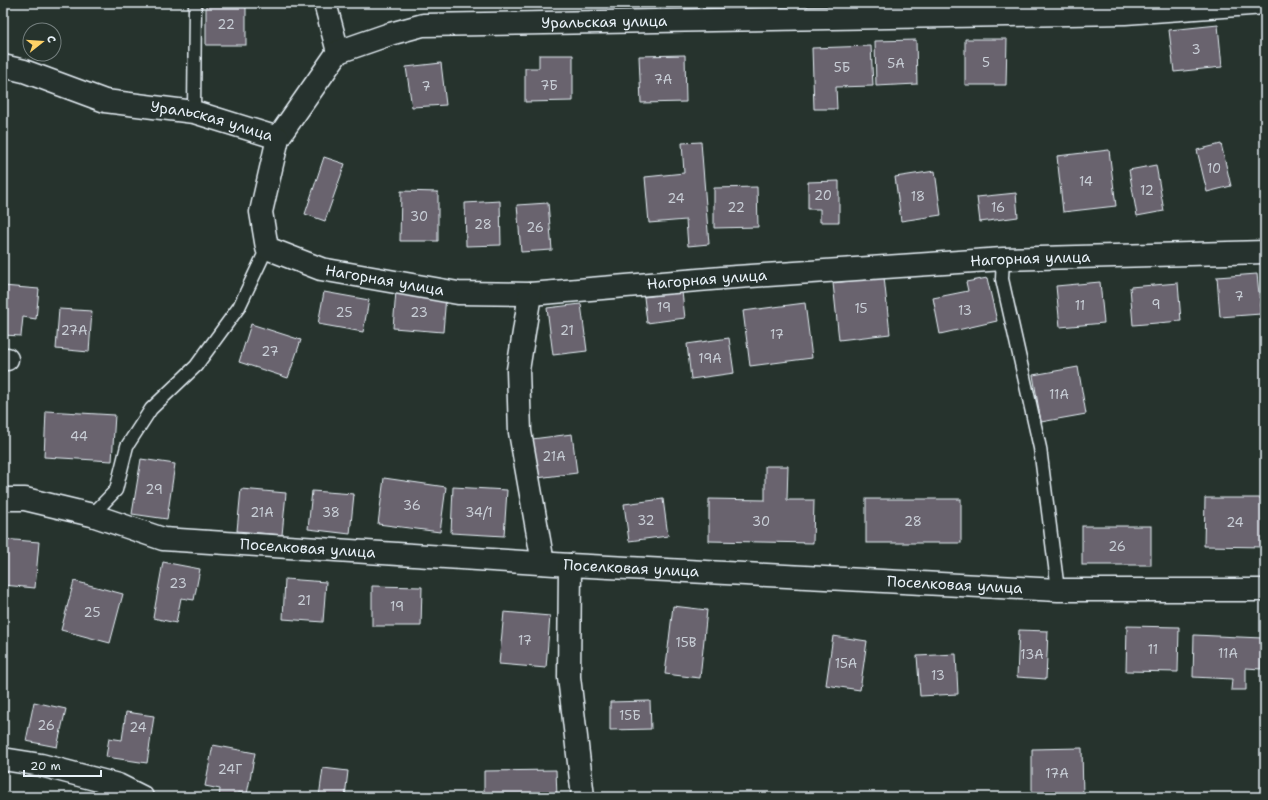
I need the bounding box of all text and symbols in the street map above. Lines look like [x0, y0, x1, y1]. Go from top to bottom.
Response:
street label: Уральская улица [541, 11, 668, 33]
house number: 22 [217, 16, 235, 33]
north arrow [22, 22, 62, 62]
text: С [43, 34, 59, 45]
house number: 3 [1191, 41, 1201, 58]
house number: 5 [982, 54, 990, 71]
house number: 5А [887, 55, 905, 72]
house number: 5Б [834, 59, 850, 76]
house number: 7А [654, 71, 672, 88]
house number: 7Б [540, 77, 558, 94]
house number: 7 [421, 78, 431, 95]
street label: Уральская улица [149, 97, 276, 146]
house number: 10 [1207, 160, 1221, 177]
house number: 14 [1079, 173, 1093, 190]
house number: 12 [1140, 182, 1154, 199]
house number: 20 [814, 187, 832, 204]
house number: 18 [911, 188, 925, 205]
house number: 24 [667, 190, 685, 207]
house number: 22 [727, 199, 745, 216]
house number: 16 [991, 199, 1005, 216]
house number: 30 [410, 208, 428, 225]
house number: 28 [474, 216, 492, 233]
house number: 26 [526, 219, 544, 236]
street label: Нагорная улица [969, 247, 1091, 271]
street label: Нагорная улица [324, 260, 446, 301]
street label: Нагорная улица [646, 265, 768, 294]
house number: 7 [1234, 288, 1244, 305]
house number: 9 [1151, 296, 1161, 313]
house number: 11 [1075, 297, 1085, 314]
house number: 19 [657, 299, 671, 316]
house number: 15 [854, 300, 868, 317]
house number: 13 [958, 302, 972, 319]
house number: 25 [336, 304, 352, 321]
house number: 23 [410, 304, 428, 321]
house number: 27А [61, 322, 87, 339]
house number: 21 [560, 322, 574, 339]
house number: 17 [770, 326, 784, 343]
house number: 27 [261, 343, 279, 360]
house number: 19А [698, 350, 722, 367]
house number: 11А [1049, 386, 1069, 403]
house number: 44 [70, 428, 88, 445]
house number: 21А [542, 448, 566, 465]
house number: 29 [145, 481, 163, 498]
house number: 36 [403, 497, 421, 514]
house number: 21А [250, 504, 274, 521]
house number: 38 [322, 504, 340, 521]
house number: 34/1 [465, 504, 493, 521]
house number: 32 [637, 512, 655, 529]
house number: 30 [752, 513, 770, 530]
house number: 28 [904, 513, 922, 530]
house number: 24 [1226, 514, 1244, 531]
street label: Поселковая улица [240, 534, 377, 563]
house number: 26 [1108, 538, 1126, 555]
street label: Поселковая улица [563, 555, 700, 582]
street label: Поселковая улица [887, 571, 1024, 598]
house number: 23 [169, 575, 187, 592]
house number: 21 [297, 592, 311, 609]
house number: 19 [390, 598, 404, 615]
house number: 25 [84, 604, 100, 621]
house number: 17 [518, 632, 532, 649]
house number: 15В [676, 634, 697, 651]
house number: 11 [1148, 641, 1158, 658]
house number: 11А [1218, 645, 1238, 662]
house number: 13А [1020, 646, 1044, 663]
house number: 15А [835, 655, 857, 672]
house number: 13 [931, 667, 945, 684]
house number: 15Б [619, 707, 641, 724]
house number: 26 [37, 717, 55, 734]
house number: 24 [129, 719, 147, 736]
scale bar [24, 752, 101, 778]
text: 20 m [30, 758, 61, 774]
house number: 24Г [218, 761, 242, 778]
house number: 17А [1045, 765, 1069, 782]

